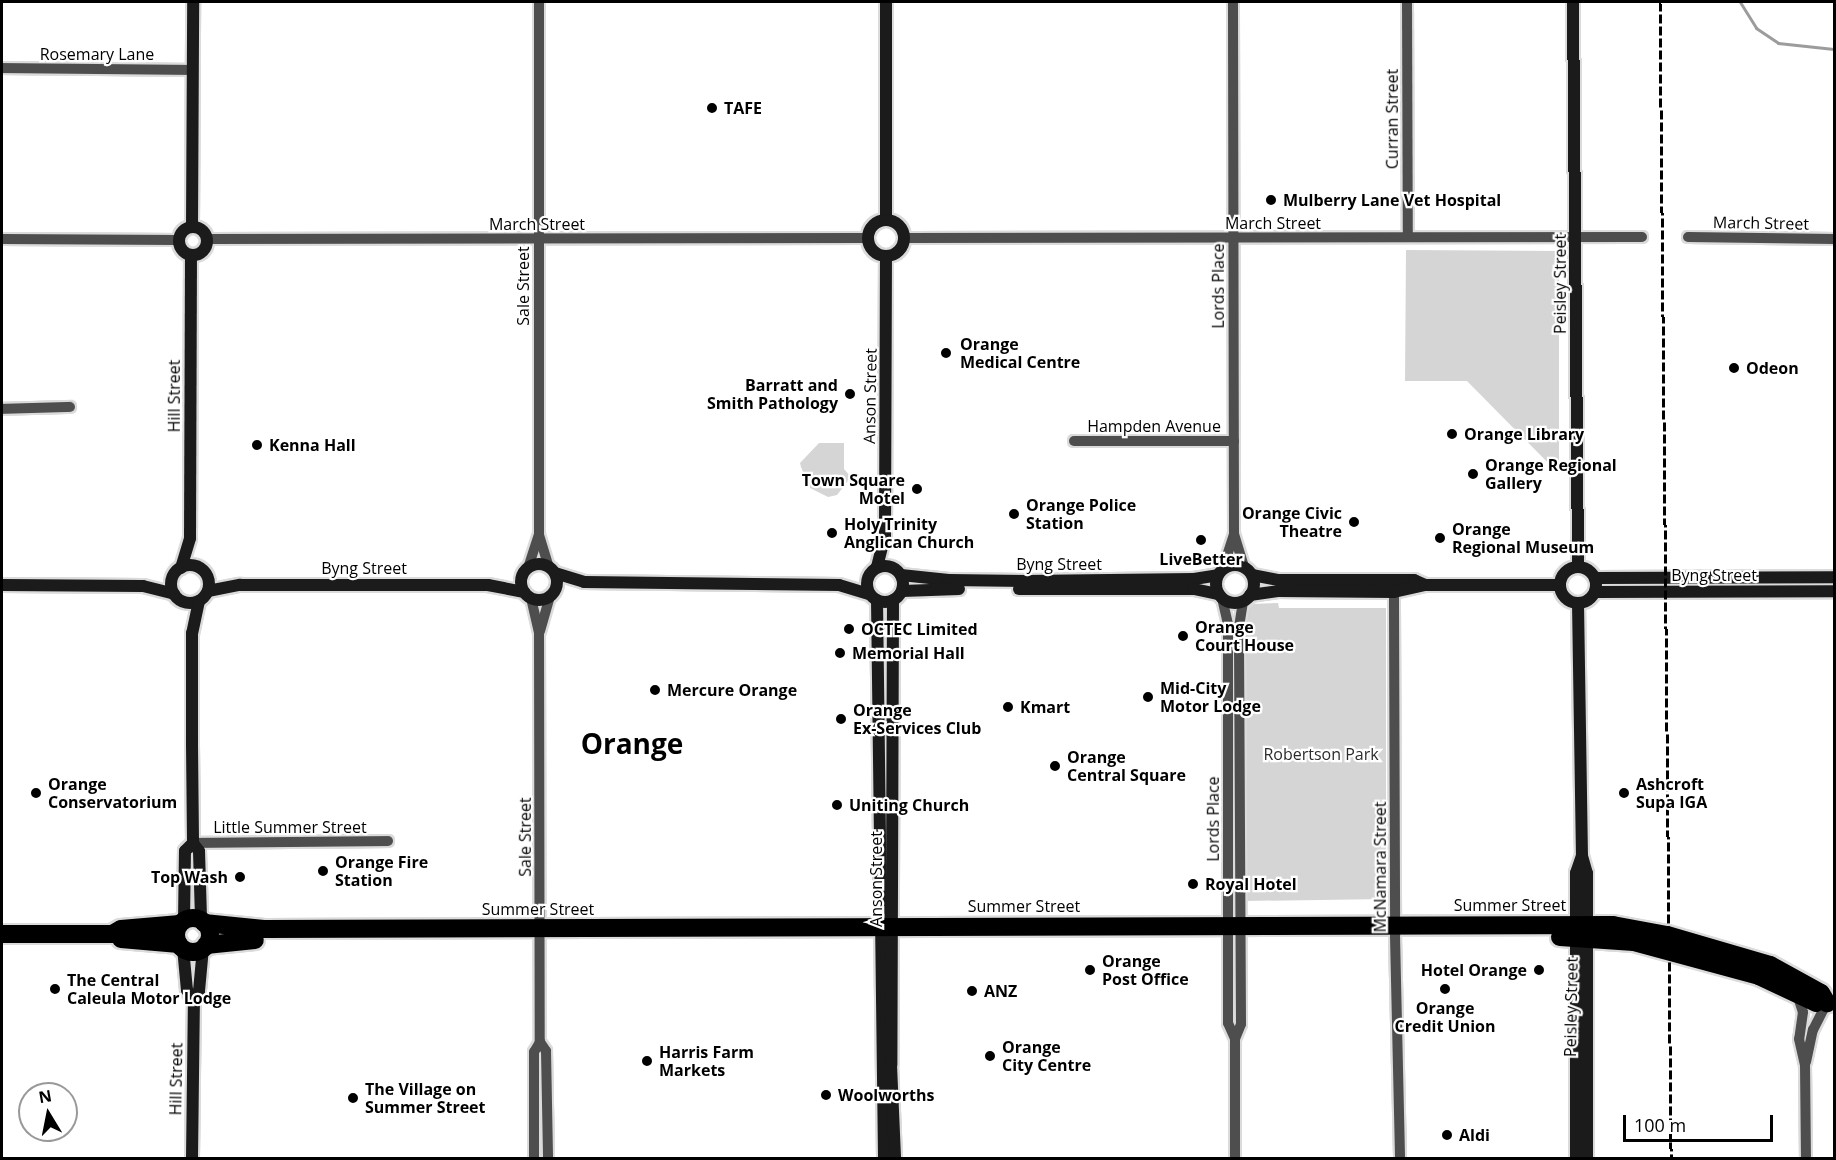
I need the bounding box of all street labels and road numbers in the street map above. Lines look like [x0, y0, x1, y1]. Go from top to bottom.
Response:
street label: Rosemary Lane [40, 44, 154, 64]
street label: Curran Street [1382, 69, 1402, 169]
street label: March Street [1225, 213, 1321, 233]
street label: March Street [1713, 213, 1809, 233]
street label: March Street [489, 214, 585, 234]
street label: Peisley Street [1550, 234, 1570, 334]
street label: Lords Place [1208, 243, 1228, 329]
street label: Sale Street [513, 246, 533, 326]
street label: Anson Street [860, 348, 880, 444]
street label: Hill Street [164, 360, 184, 432]
street label: Hampden Avenue [1087, 416, 1221, 436]
street label: Byng Street [1016, 554, 1102, 574]
street label: Byng Street [321, 558, 407, 578]
street label: Byng Street [1671, 565, 1757, 585]
street label: Lords Place [1203, 776, 1223, 862]
street label: Sale Street [515, 797, 535, 877]
street label: McNamara Street [1370, 802, 1390, 932]
street label: Little Summer Street [213, 817, 367, 837]
street label: Anson Street [866, 831, 886, 927]
street label: Summer Street [1454, 895, 1566, 915]
street label: Summer Street [968, 896, 1080, 916]
street label: Summer Street [482, 899, 594, 919]
street label: Peisley Street [1561, 957, 1581, 1057]
street label: Hill Street [166, 1042, 186, 1116]

